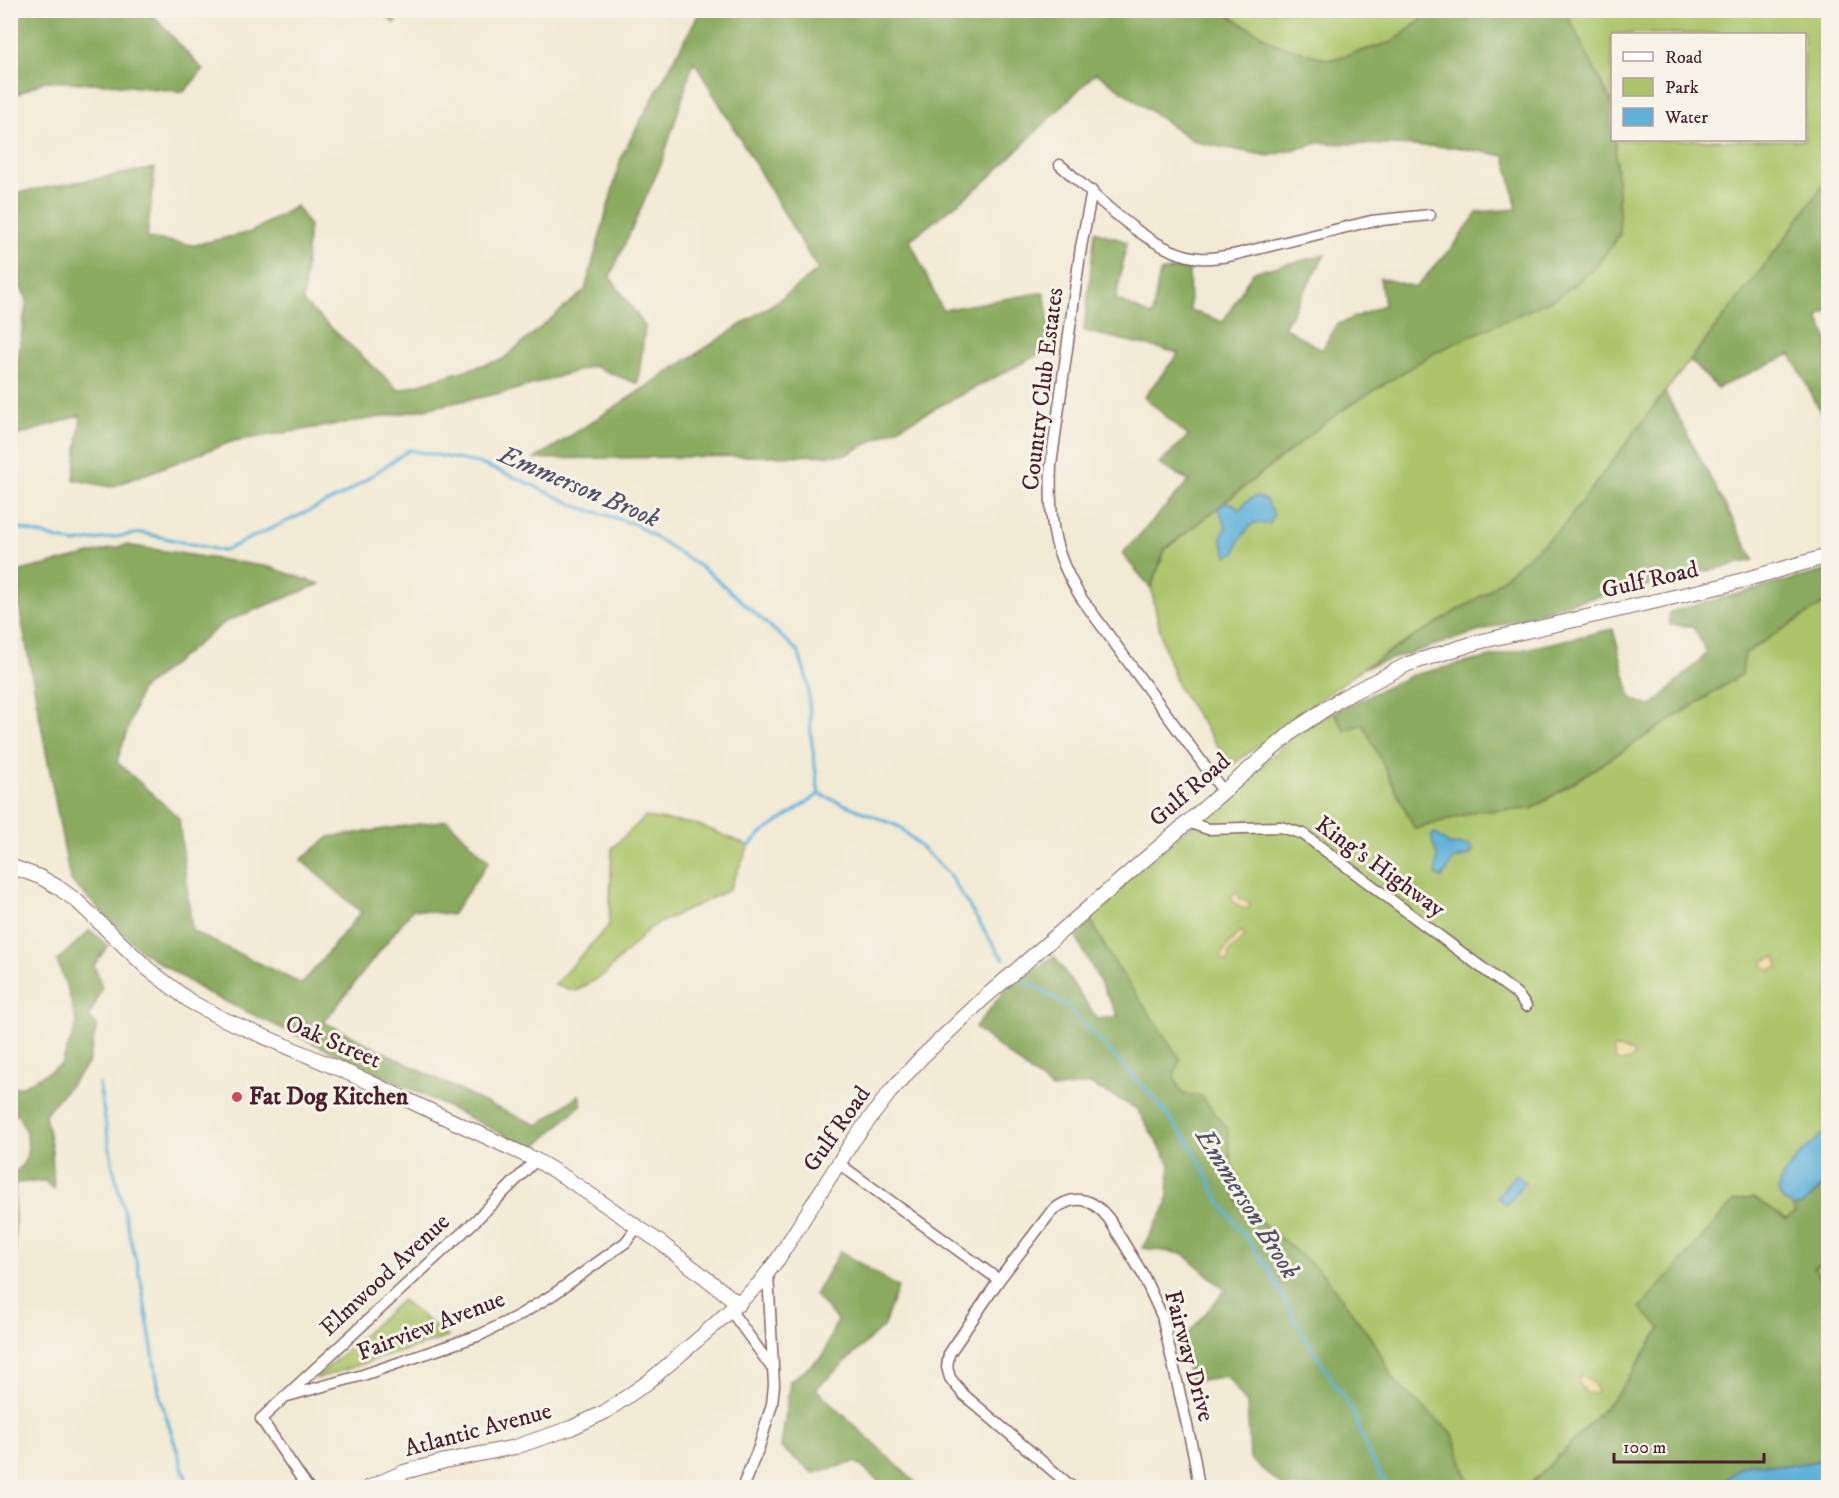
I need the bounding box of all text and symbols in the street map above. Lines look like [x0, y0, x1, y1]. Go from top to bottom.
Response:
legend [1611, 33, 1806, 141]
text: Road [1665, 47, 1702, 69]
text: Park [1665, 77, 1699, 99]
text: Water [1664, 107, 1708, 129]
street label: Country Club Estates [1016, 286, 1070, 492]
water label: Emmerson Brook [492, 438, 665, 536]
street label: Gulf Road [1599, 554, 1701, 606]
street label: Gulf Road [1143, 746, 1237, 833]
street label: King's Highway [1309, 810, 1452, 925]
street label: Oak Street [281, 1008, 386, 1076]
street label: Gulf Road [797, 1080, 877, 1178]
place label: Fat Dog Kitchen [249, 1082, 409, 1112]
marker: Fat Dog Kitchen [230, 1090, 244, 1104]
water label: Emmerson Brook [1186, 1121, 1307, 1286]
street label: Elmwood Avenue [314, 1207, 456, 1343]
street label: Fairview Avenue [353, 1284, 509, 1368]
street label: Fairway Drive [1157, 1287, 1221, 1425]
street label: Atlantic Avenue [401, 1396, 555, 1464]
scale bar [1614, 1426, 1764, 1464]
text: 100 m [1623, 1437, 1666, 1459]

